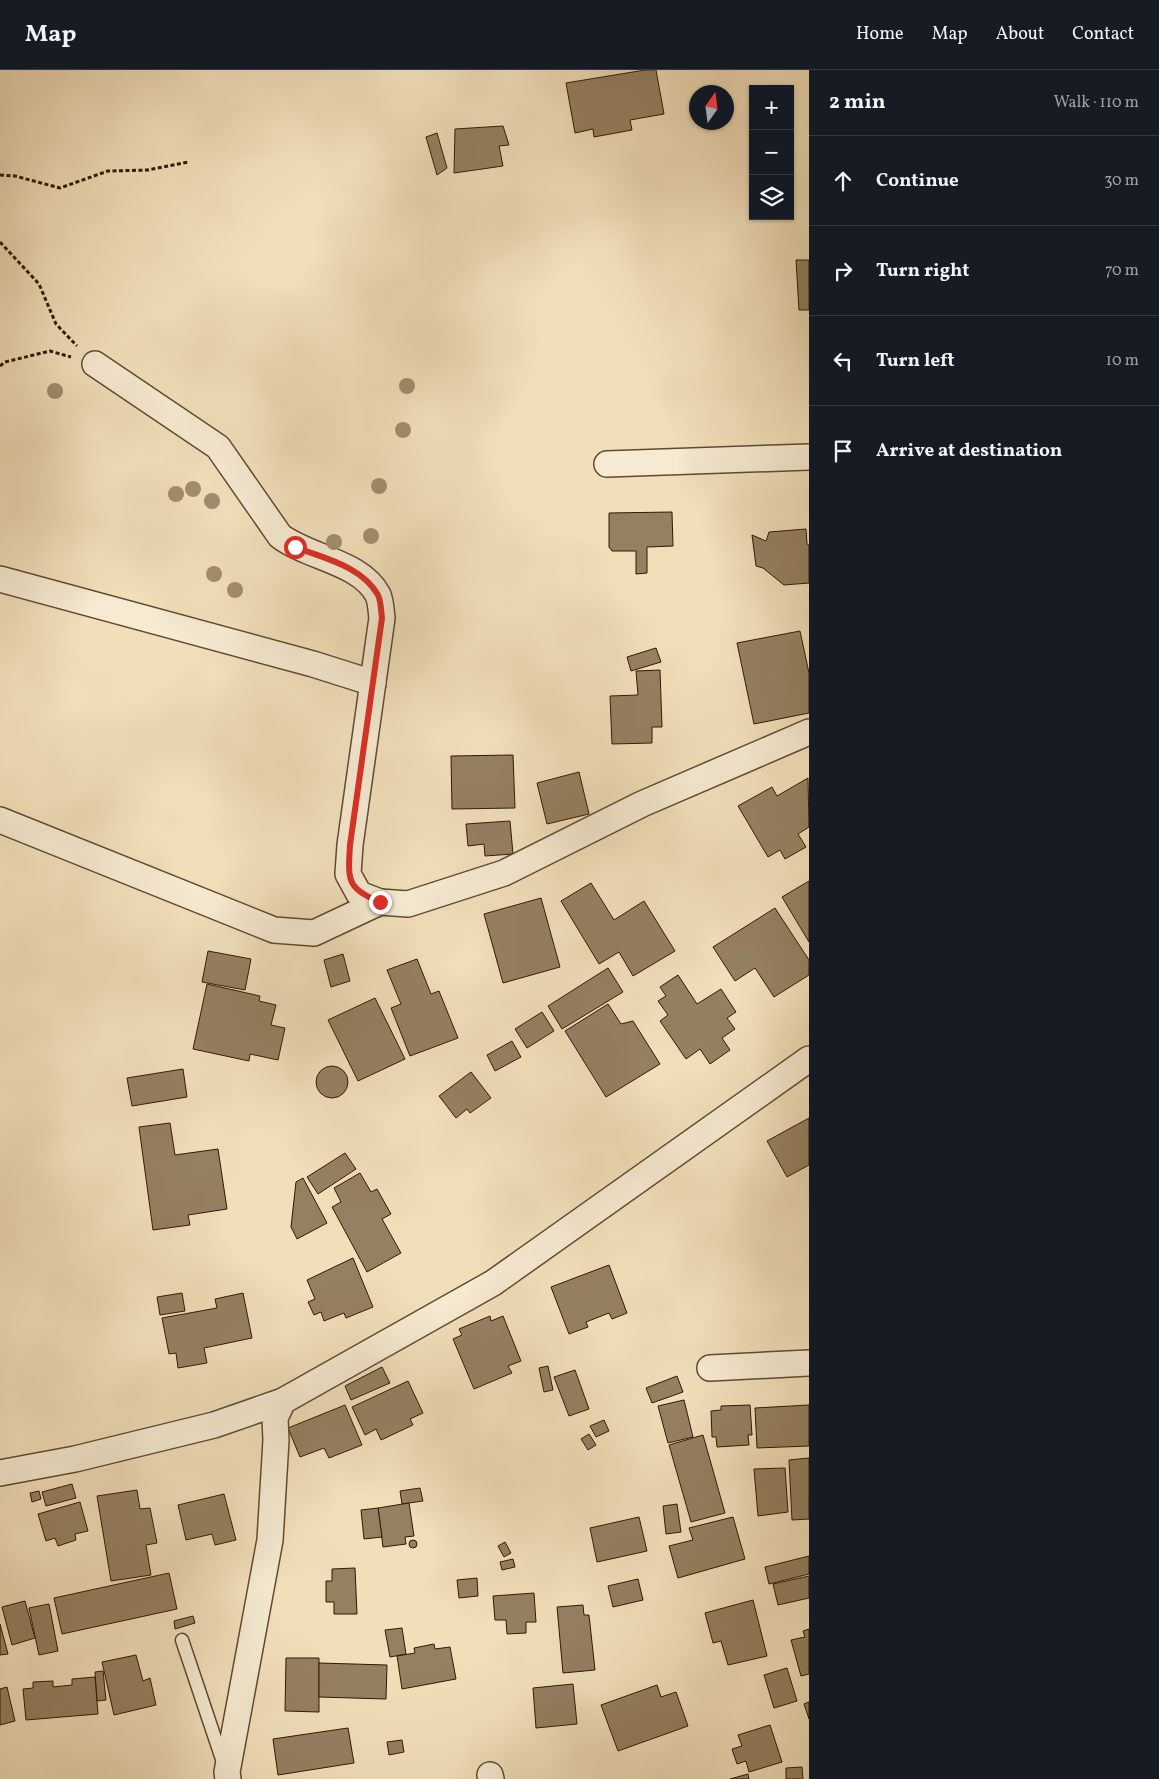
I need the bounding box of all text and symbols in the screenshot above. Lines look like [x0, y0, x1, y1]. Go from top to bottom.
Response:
text: Map [25, 18, 76, 52]
text: Home [856, 22, 904, 47]
text: Map [932, 22, 968, 47]
text: About [996, 22, 1044, 47]
text: Contact [1072, 22, 1134, 47]
north arrow [689, 85, 734, 130]
map controls [749, 85, 794, 220]
button: + [749, 85, 794, 130]
text: 2 min [829, 88, 886, 117]
text: Walk · 110 m [1054, 92, 1139, 114]
button: − [749, 130, 794, 175]
icon: ahead [829, 167, 857, 195]
text: Continue [876, 168, 959, 194]
text: 30 m [1104, 170, 1139, 192]
button: layers [749, 175, 794, 220]
icon: right [829, 257, 857, 285]
text: Turn right [876, 258, 969, 284]
text: 70 m [1105, 260, 1139, 282]
icon: left [829, 347, 857, 375]
text: Turn left [876, 348, 955, 374]
text: 10 m [1106, 350, 1139, 372]
icon: arrive [829, 437, 857, 465]
text: Arrive at destination [876, 438, 1062, 464]
route start [284, 536, 307, 559]
route end [369, 891, 392, 914]

